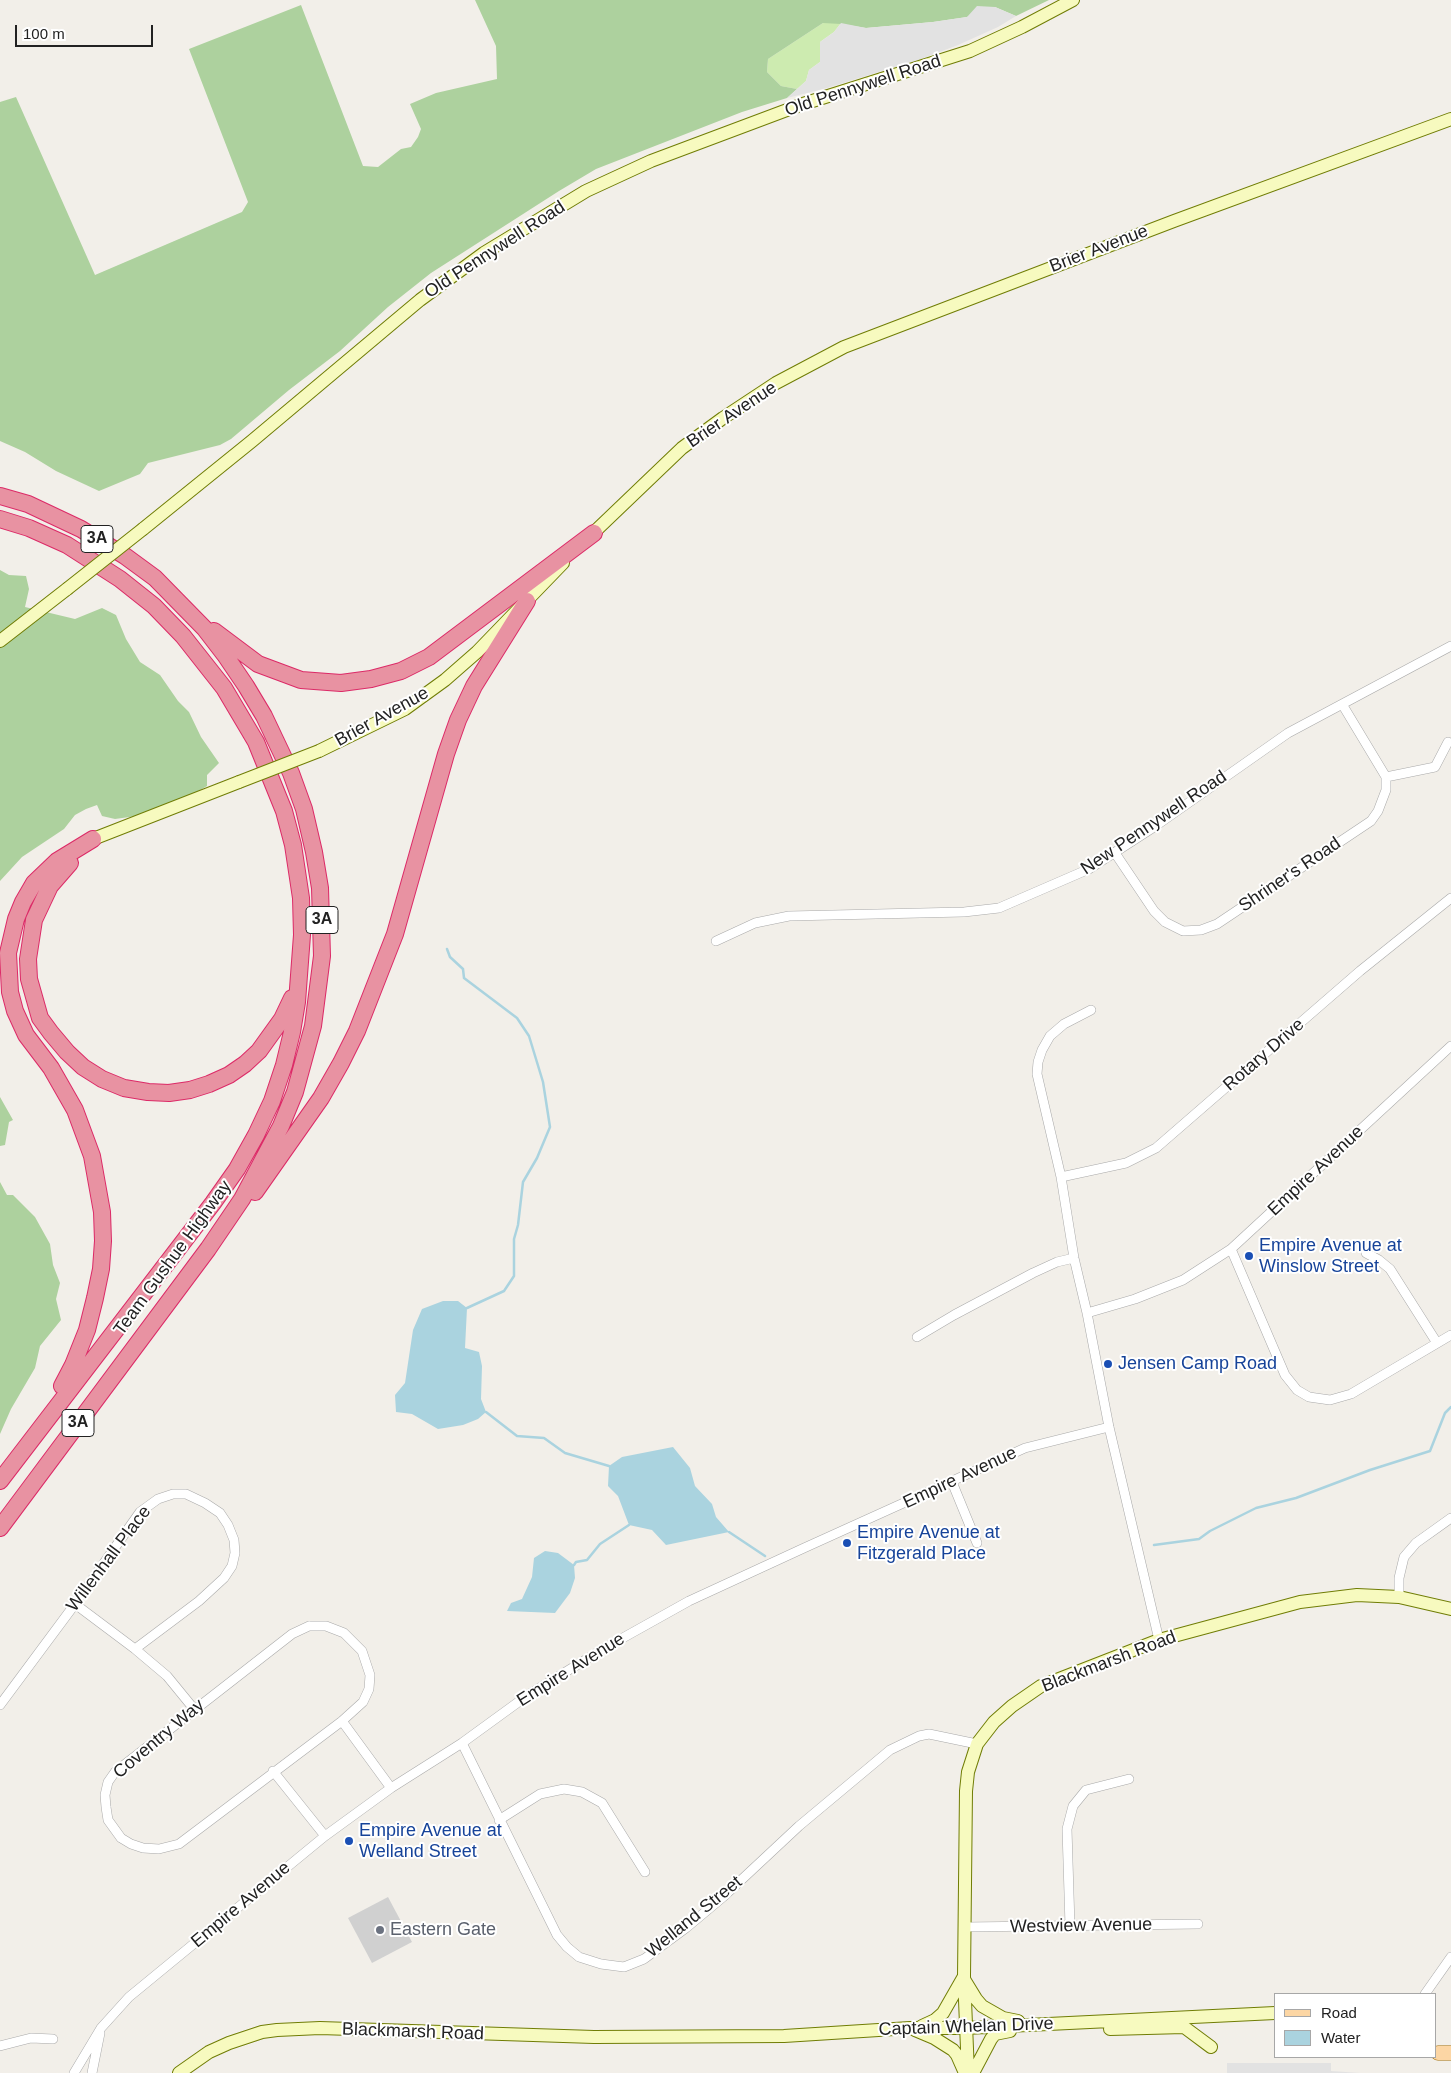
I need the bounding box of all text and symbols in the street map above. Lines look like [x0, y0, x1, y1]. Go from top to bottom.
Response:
scale bar [18, 15, 155, 47]
text: 100 m [23, 25, 65, 42]
street label: Old Pennywell Road [782, 51, 944, 121]
street label: Old Pennywell Road [421, 197, 569, 303]
street label: Brier Avenue [1047, 220, 1151, 278]
street label: Brier Avenue [683, 377, 781, 453]
road number: 3A [81, 526, 113, 552]
street label: Brier Avenue [331, 682, 433, 752]
street label: New Pennywell Road [1077, 766, 1231, 880]
street label: Shriner's Road [1235, 833, 1345, 917]
road number: 3A [306, 906, 338, 934]
street label: Rotary Drive [1219, 1014, 1309, 1096]
street label: Empire Avenue [1264, 1121, 1368, 1221]
street label: Team Gushue Highway [110, 1176, 236, 1340]
place label: Empire Avenue at Winslow Street [1259, 1235, 1402, 1278]
marker: Empire Avenue at Winslow Street [1243, 1250, 1255, 1262]
place label: Jensen Camp Road [1118, 1353, 1277, 1375]
marker: Jensen Camp Road [1102, 1358, 1114, 1370]
road number: 3A [62, 1410, 94, 1436]
street label: Empire Avenue [900, 1442, 1020, 1514]
street label: Willenhall Place [62, 1502, 156, 1616]
place label: Empire Avenue at Fitzgerald Place [857, 1522, 1000, 1565]
marker: Empire Avenue at Fitzgerald Place [841, 1537, 853, 1549]
street label: Blackmarsh Road [1039, 1626, 1179, 1698]
street label: Empire Avenue [513, 1628, 629, 1712]
street label: Coventry Way [109, 1695, 209, 1783]
place label: Empire Avenue at Welland Street [359, 1820, 502, 1862]
marker: Empire Avenue at Welland Street [343, 1835, 355, 1847]
street label: Empire Avenue [187, 1857, 295, 1953]
street label: Welland Street [641, 1872, 747, 1962]
street label: Westview Avenue [1010, 1914, 1152, 1938]
place label: Eastern Gate [390, 1919, 496, 1941]
marker: Eastern Gate [374, 1924, 386, 1936]
legend [1274, 1993, 1436, 2058]
text: Road [1321, 2004, 1357, 2021]
street label: Captain Whelan Drive [878, 2013, 1054, 2041]
street label: Blackmarsh Road [342, 2019, 484, 2045]
text: Water [1321, 2029, 1360, 2046]

